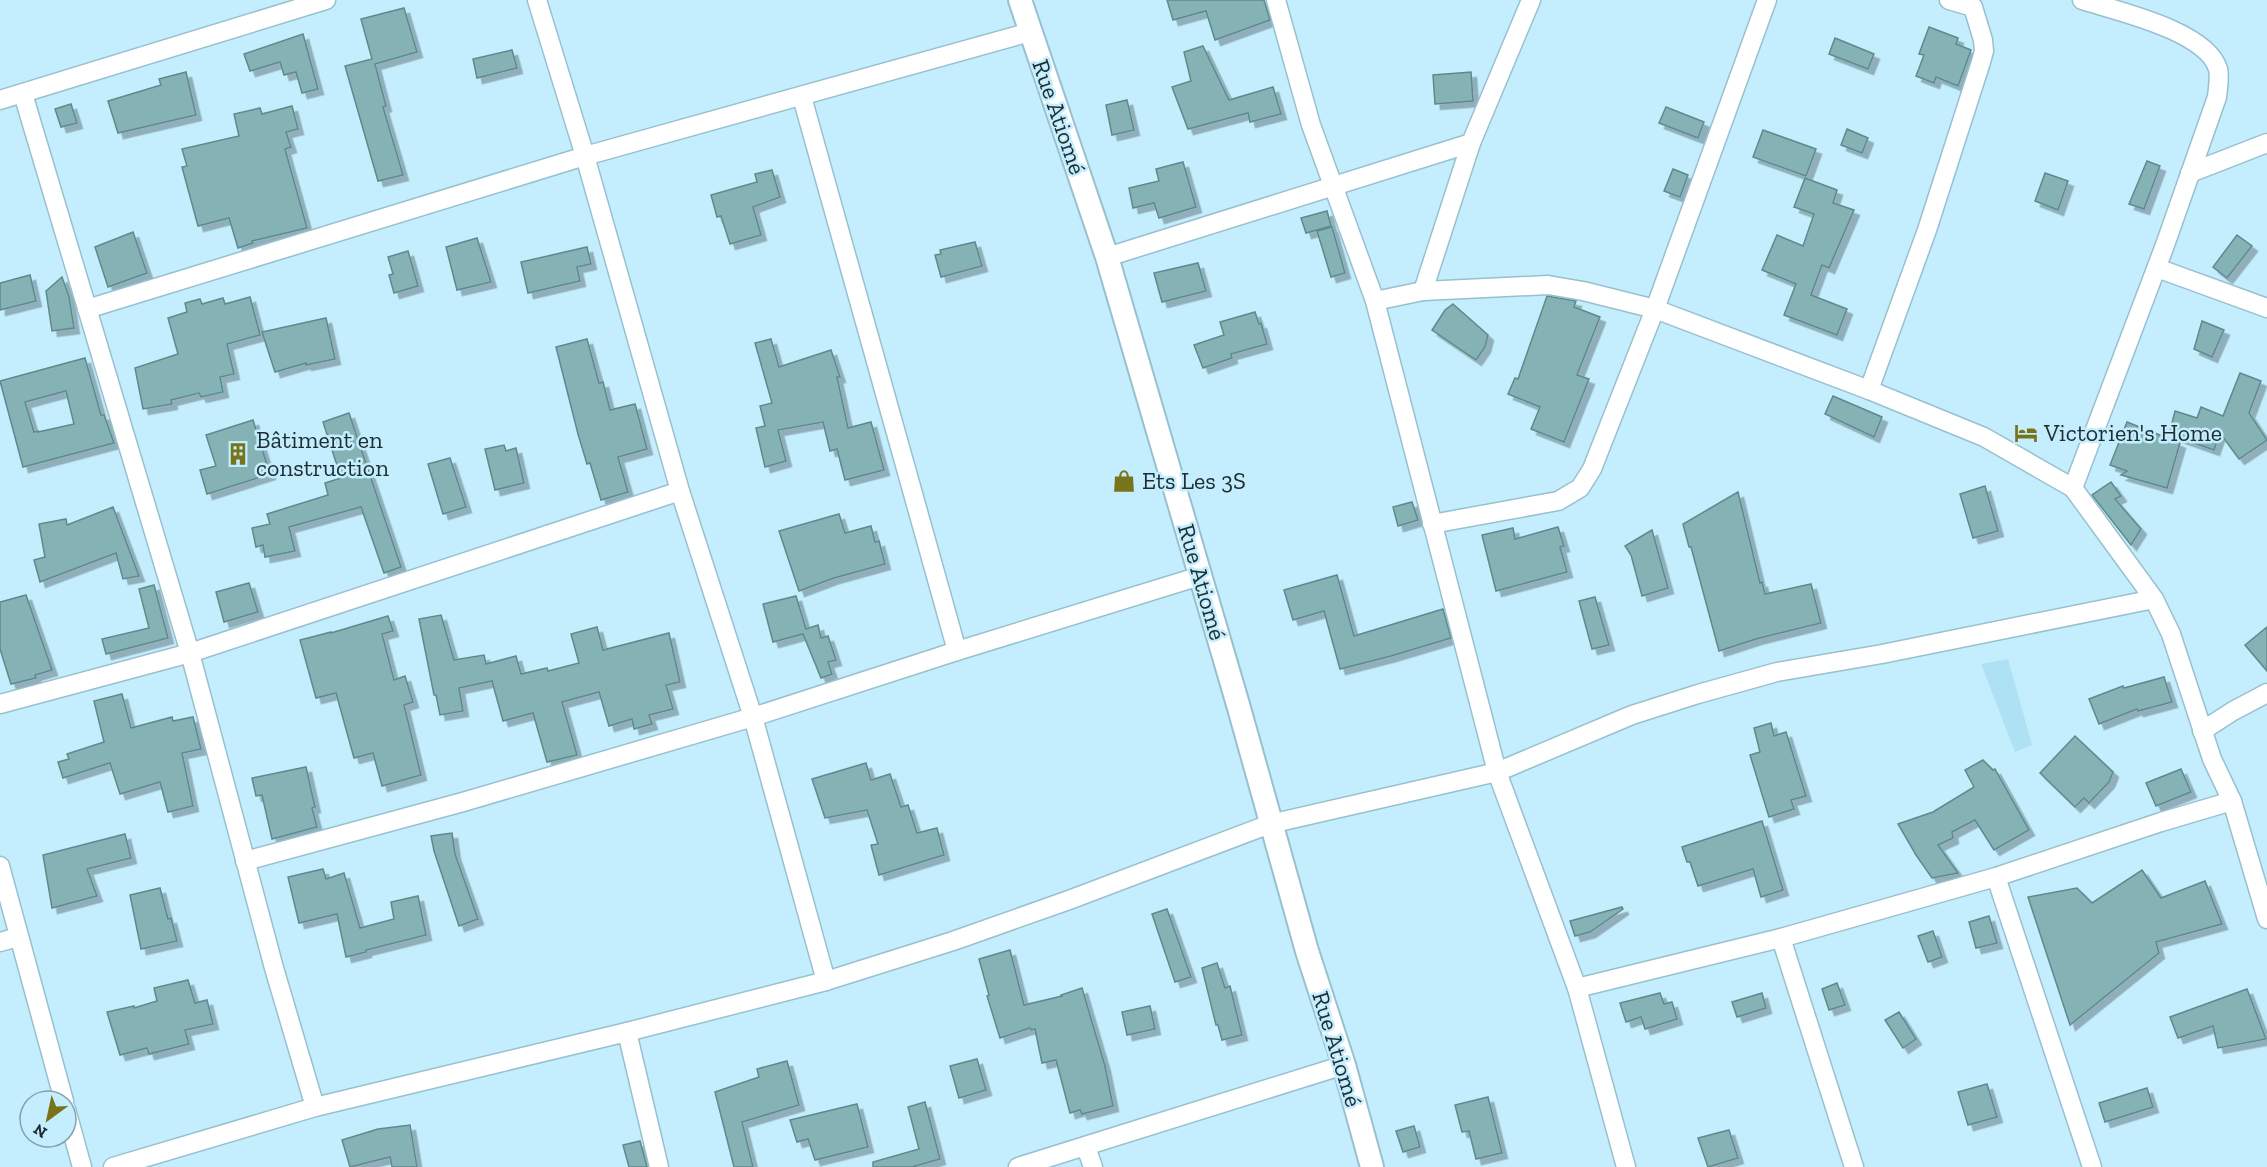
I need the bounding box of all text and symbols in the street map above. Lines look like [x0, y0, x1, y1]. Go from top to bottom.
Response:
street label: Rue Atiomé [1026, 56, 1093, 178]
place label: Victorien's Home [2043, 418, 2222, 447]
hotel icon: Victorien's Home [2013, 420, 2039, 446]
place label: Bâtiment en construction [256, 425, 389, 482]
building icon: Bâtiment en construction [225, 441, 251, 467]
place label: Ets Les 3S [1142, 466, 1246, 495]
shop icon: Ets Les 3S [1111, 468, 1137, 494]
street label: Rue Atiomé [1172, 520, 1233, 643]
street label: Rue Atiomé [1306, 987, 1369, 1110]
north arrow [18, 1089, 78, 1149]
text: N [30, 1120, 50, 1142]

